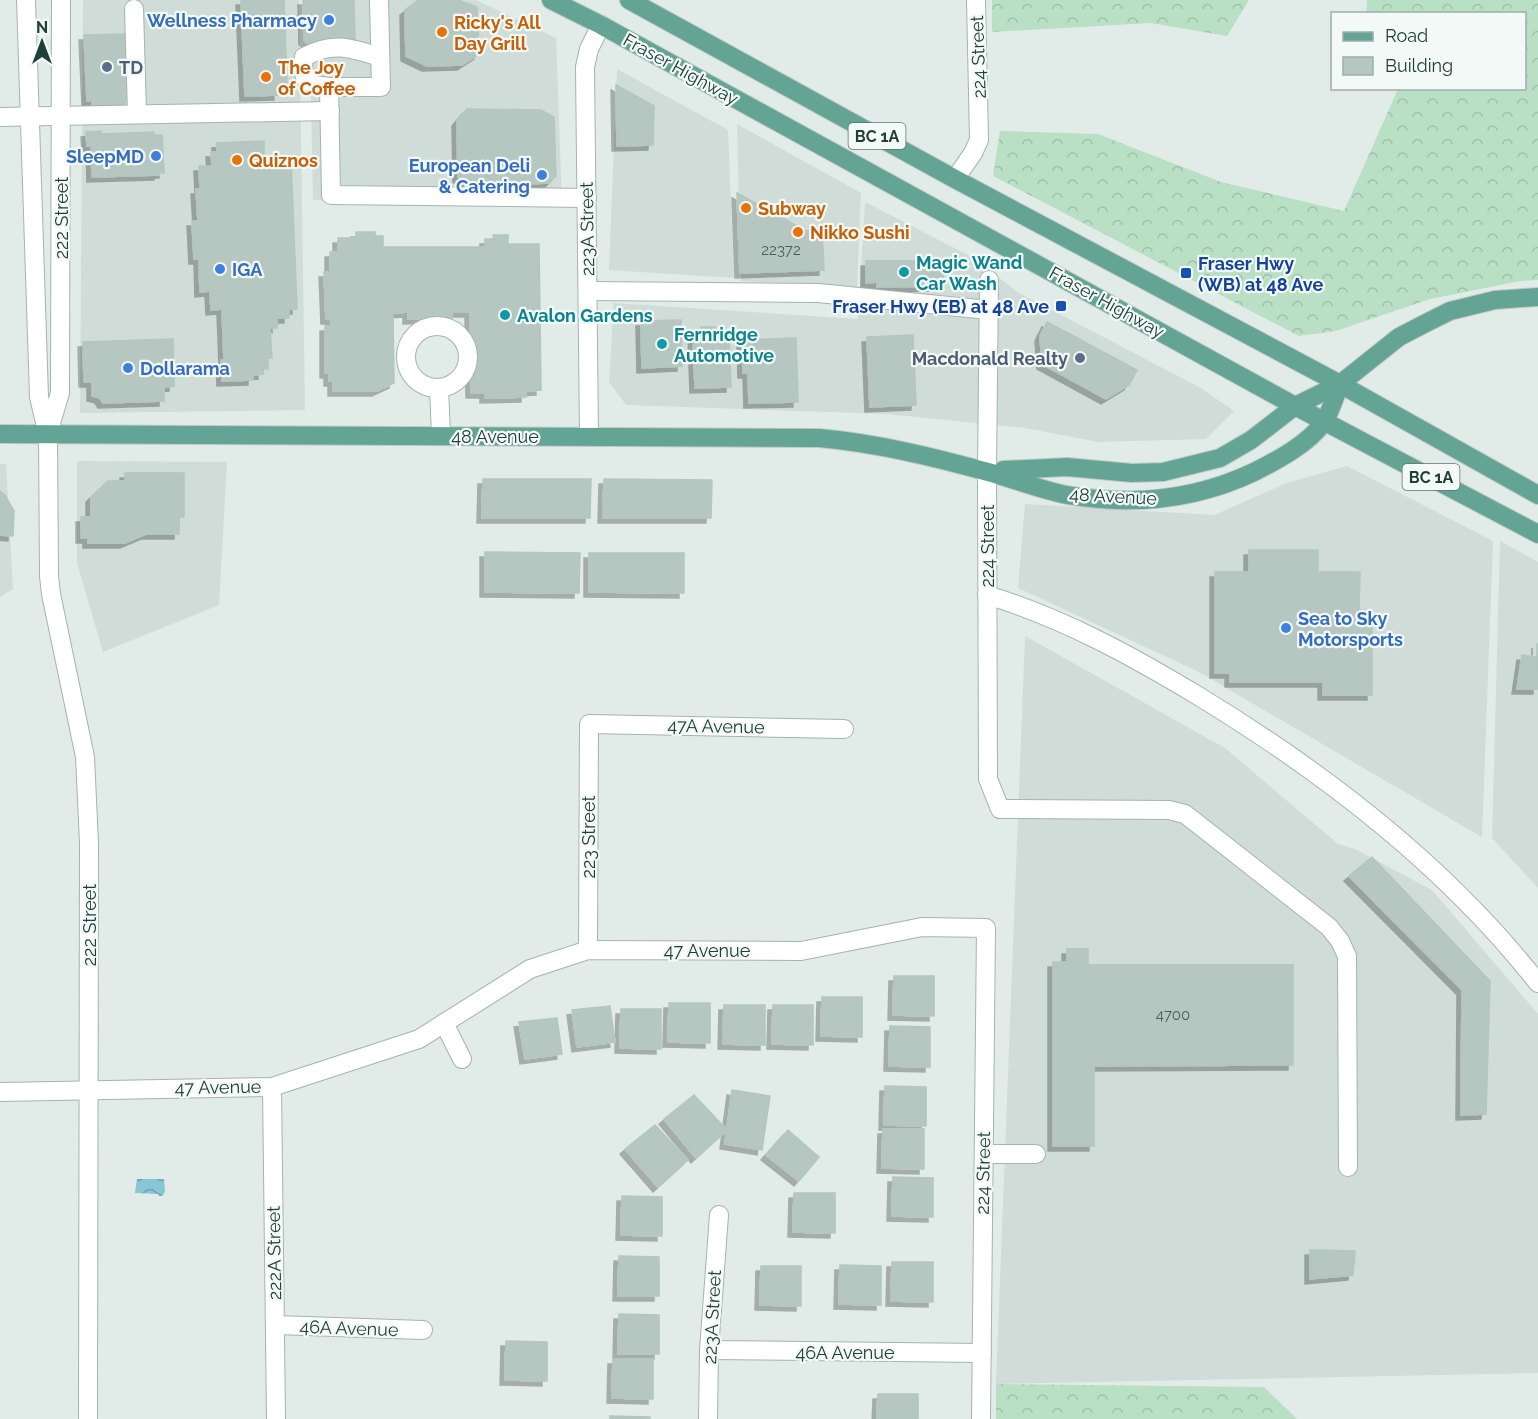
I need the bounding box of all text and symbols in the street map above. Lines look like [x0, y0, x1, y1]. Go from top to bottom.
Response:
place label: Wellness Pharmacy [147, 10, 317, 31]
north arrow [12, 12, 72, 72]
place label: Ricky's All Day Grill [454, 12, 541, 54]
legend [1331, 12, 1526, 90]
marker: Wellness Pharmacy [322, 13, 336, 27]
street label: 224 Street [966, 15, 990, 99]
text: N [36, 18, 48, 37]
marker: Ricky's All Day Grill [435, 25, 449, 39]
text: Road [1385, 25, 1428, 46]
street label: Fraser Highway [620, 29, 742, 109]
text: Building [1385, 55, 1453, 76]
place label: TD [119, 57, 143, 78]
place label: The Joy of Coffee [278, 57, 356, 99]
marker: TD [100, 60, 114, 74]
marker: The Joy of Coffee [259, 70, 273, 84]
road number: BC 1A [848, 123, 906, 149]
place label: SleepMD [66, 146, 144, 167]
marker: SleepMD [149, 149, 163, 163]
place label: Quiznos [249, 150, 318, 171]
marker: Quiznos [230, 153, 244, 167]
place label: European Deli & Catering [409, 155, 530, 197]
marker: European Deli & Catering [535, 168, 549, 182]
street label: 222 Street [51, 177, 72, 259]
street label: 223A Street [576, 182, 598, 276]
place label: Subway [758, 198, 826, 219]
marker: Subway [739, 201, 753, 215]
place label: Nikko Sushi [810, 222, 910, 243]
marker: Nikko Sushi [791, 225, 805, 239]
house number: 22372 [761, 241, 801, 259]
place label: Magic Wand Car Wash [916, 252, 1022, 294]
place label: Fraser Hwy (WB) at 48 Ave [1198, 253, 1323, 295]
place label: IGA [232, 259, 263, 280]
marker: IGA [213, 262, 227, 276]
street label: Fraser Highway [1046, 262, 1168, 342]
marker: Magic Wand Car Wash [897, 265, 911, 279]
marker: Fraser Hwy (WB) at 48 Ave [1179, 266, 1193, 280]
place label: Fraser Hwy (EB) at 48 Ave [832, 296, 1049, 317]
marker: Fraser Hwy (EB) at 48 Ave [1054, 299, 1068, 313]
place label: Avalon Gardens [517, 305, 653, 326]
marker: Avalon Gardens [498, 308, 512, 322]
place label: Fernridge Automotive [674, 324, 774, 366]
marker: Fernridge Automotive [655, 337, 669, 351]
place label: Macdonald Realty [912, 348, 1068, 369]
marker: Macdonald Realty [1073, 351, 1087, 365]
place label: Dollarama [140, 358, 230, 379]
marker: Dollarama [121, 361, 135, 375]
street label: 48 Avenue [451, 426, 539, 447]
road number: BC 1A [1402, 464, 1460, 490]
street label: 48 Avenue [1069, 483, 1158, 509]
street label: 224 Street [977, 504, 998, 588]
place label: Sea to Sky Motorsports [1298, 608, 1403, 650]
marker: Sea to Sky Motorsports [1279, 621, 1293, 635]
street label: 47A Avenue [667, 715, 765, 737]
street label: 223 Street [578, 796, 599, 878]
street label: 222 Street [79, 884, 100, 966]
street label: 47 Avenue [664, 940, 751, 961]
house number: 4700 [1156, 1006, 1190, 1024]
street label: 47 Avenue [175, 1076, 262, 1098]
street label: 224 Street [972, 1131, 994, 1215]
street label: 222A Street [263, 1206, 285, 1300]
street label: 223A Street [699, 1269, 725, 1365]
street label: 46A Avenue [299, 1316, 399, 1340]
street label: 46A Avenue [795, 1342, 895, 1363]

